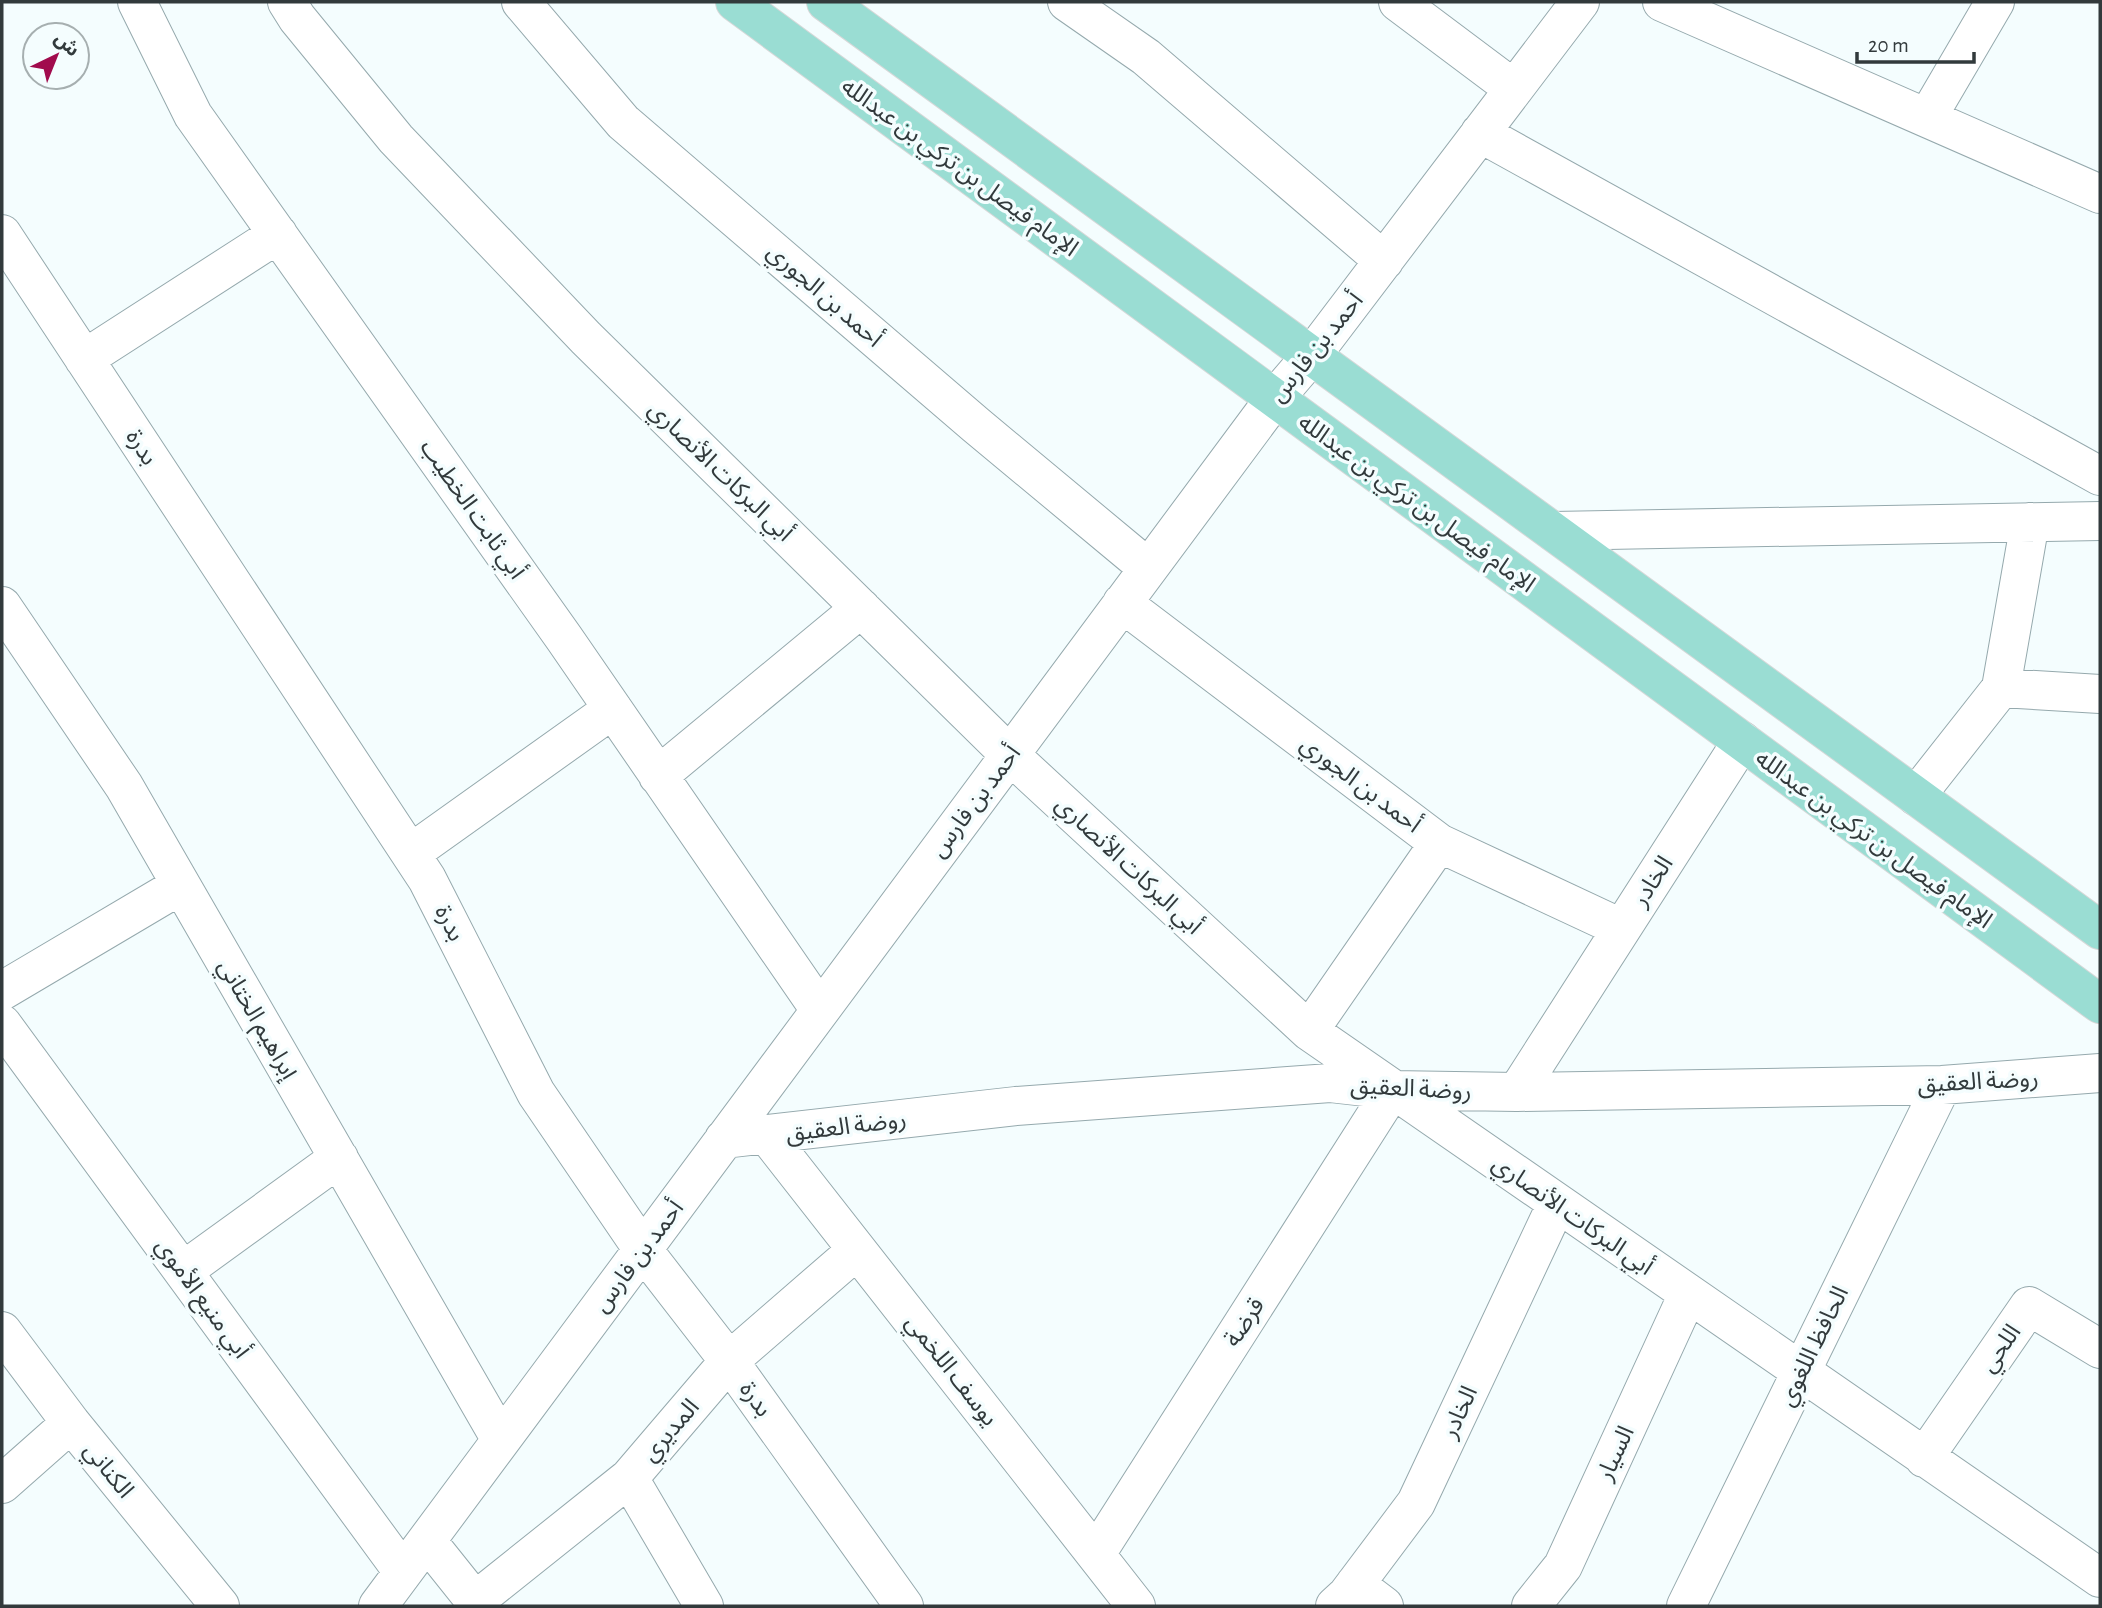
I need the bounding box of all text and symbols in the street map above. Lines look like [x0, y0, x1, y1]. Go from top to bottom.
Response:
north arrow [21, 21, 91, 91]
scale bar [1857, 21, 1974, 65]
text: ش [51, 29, 83, 60]
text: 20 m [1868, 35, 1909, 56]
street label: الإمام فيصل بن تركي بن عبدالله [833, 74, 1082, 266]
street label: أحمد بن الجوري [759, 236, 890, 356]
street label: أحمد بن فارس [1262, 285, 1369, 408]
street label: أبي البركات الأنصاري [640, 393, 800, 550]
street label: الإمام فيصل بن تركي بن عبدالله [1290, 410, 1539, 602]
street label: بدرة [120, 426, 161, 470]
street label: أبي ثابت الخطيب [411, 433, 533, 587]
street label: أحمد بن الجوري [1292, 728, 1428, 842]
street label: أحمد بن فارس [922, 738, 1026, 863]
street label: الإمام فيصل بن تركي بن عبدالله [1747, 746, 1996, 938]
street label: أبي البركات الأنصاري [1047, 788, 1209, 943]
street label: الخادر [1627, 852, 1679, 912]
street label: بدرة [429, 902, 468, 946]
street label: إبراهيم الختاني [208, 955, 302, 1087]
street label: روضة العقيق [1917, 1067, 2039, 1099]
street label: روضة العقيق [1350, 1074, 1472, 1106]
street label: روضة العقيق [784, 1108, 908, 1148]
street label: أبي البركات الأنصاري [1485, 1147, 1660, 1285]
street label: أحمد بن فارس [585, 1193, 689, 1318]
street label: أبي منيع الأموي [146, 1231, 258, 1366]
street label: الحافظ اللغوي [1775, 1283, 1858, 1413]
street label: قرضة [1220, 1294, 1270, 1352]
street label: يوسف اللخمي [896, 1311, 1002, 1434]
street label: اللحي [1976, 1320, 2030, 1380]
street label: بدرة [734, 1378, 776, 1422]
street label: الخادر [1437, 1383, 1483, 1444]
street label: المديري [638, 1395, 708, 1470]
street label: السيار [1593, 1422, 1640, 1486]
street label: الكناني [75, 1438, 138, 1506]

